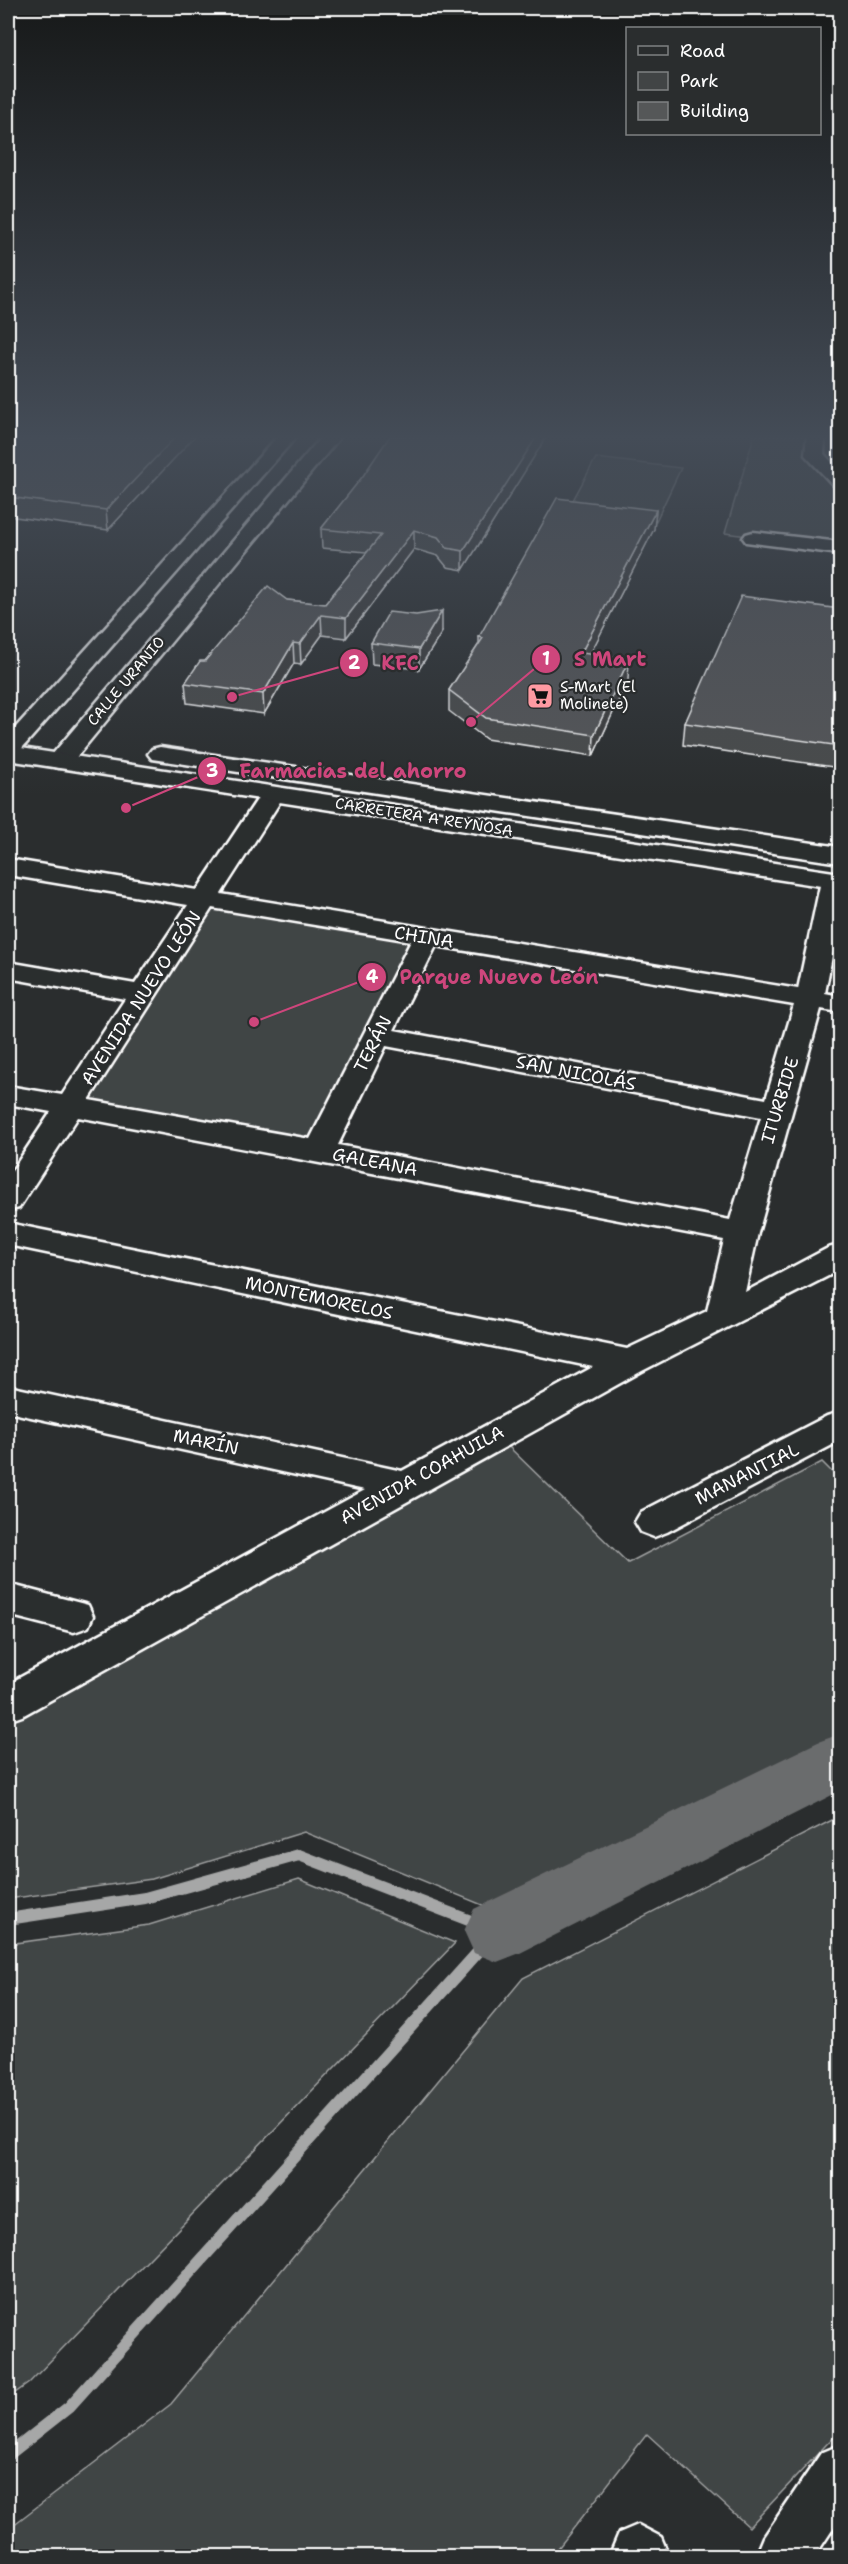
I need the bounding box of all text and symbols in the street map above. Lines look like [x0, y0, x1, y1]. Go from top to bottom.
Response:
legend [626, 27, 821, 135]
text: Road [680, 39, 725, 63]
text: Park [680, 69, 719, 93]
text: Building [680, 99, 749, 123]
street label: CALLE URANIO [83, 632, 169, 730]
callout: S Mart [531, 640, 658, 678]
callout: KFC [339, 644, 431, 682]
text: S Mart [574, 646, 647, 672]
text: 1 [542, 647, 550, 671]
text: KFC [381, 650, 419, 676]
text: 2 [348, 651, 361, 675]
place label: S-Mart (El Molinete) [560, 677, 636, 714]
supermarket icon: S-Mart (El Molinete) [525, 681, 555, 711]
callout: Farmacias del ahorro [197, 752, 479, 790]
text: Farmacias del ahorro [239, 758, 467, 784]
text: 3 [206, 759, 218, 783]
street label: CARRETERA A REYNOSA [334, 793, 514, 841]
street label: AVENIDA NUEVO LEÓN [76, 906, 206, 1090]
street label: CHINA [393, 920, 455, 954]
callout: Parque Nuevo León [357, 958, 610, 996]
text: Parque Nuevo León [400, 964, 598, 990]
text: 4 [366, 965, 379, 989]
street label: TERÁN [349, 1012, 397, 1076]
street label: SAN NICOLÁS [514, 1050, 638, 1096]
street label: ITURBIDE [755, 1054, 805, 1146]
street label: GALEANA [330, 1142, 420, 1182]
street label: MONTEMORELOS [243, 1271, 395, 1325]
street label: AVENIDA COAHUILA [336, 1420, 508, 1530]
street label: MARÍN [171, 1423, 241, 1461]
street label: MANANTIAL [691, 1437, 803, 1510]

